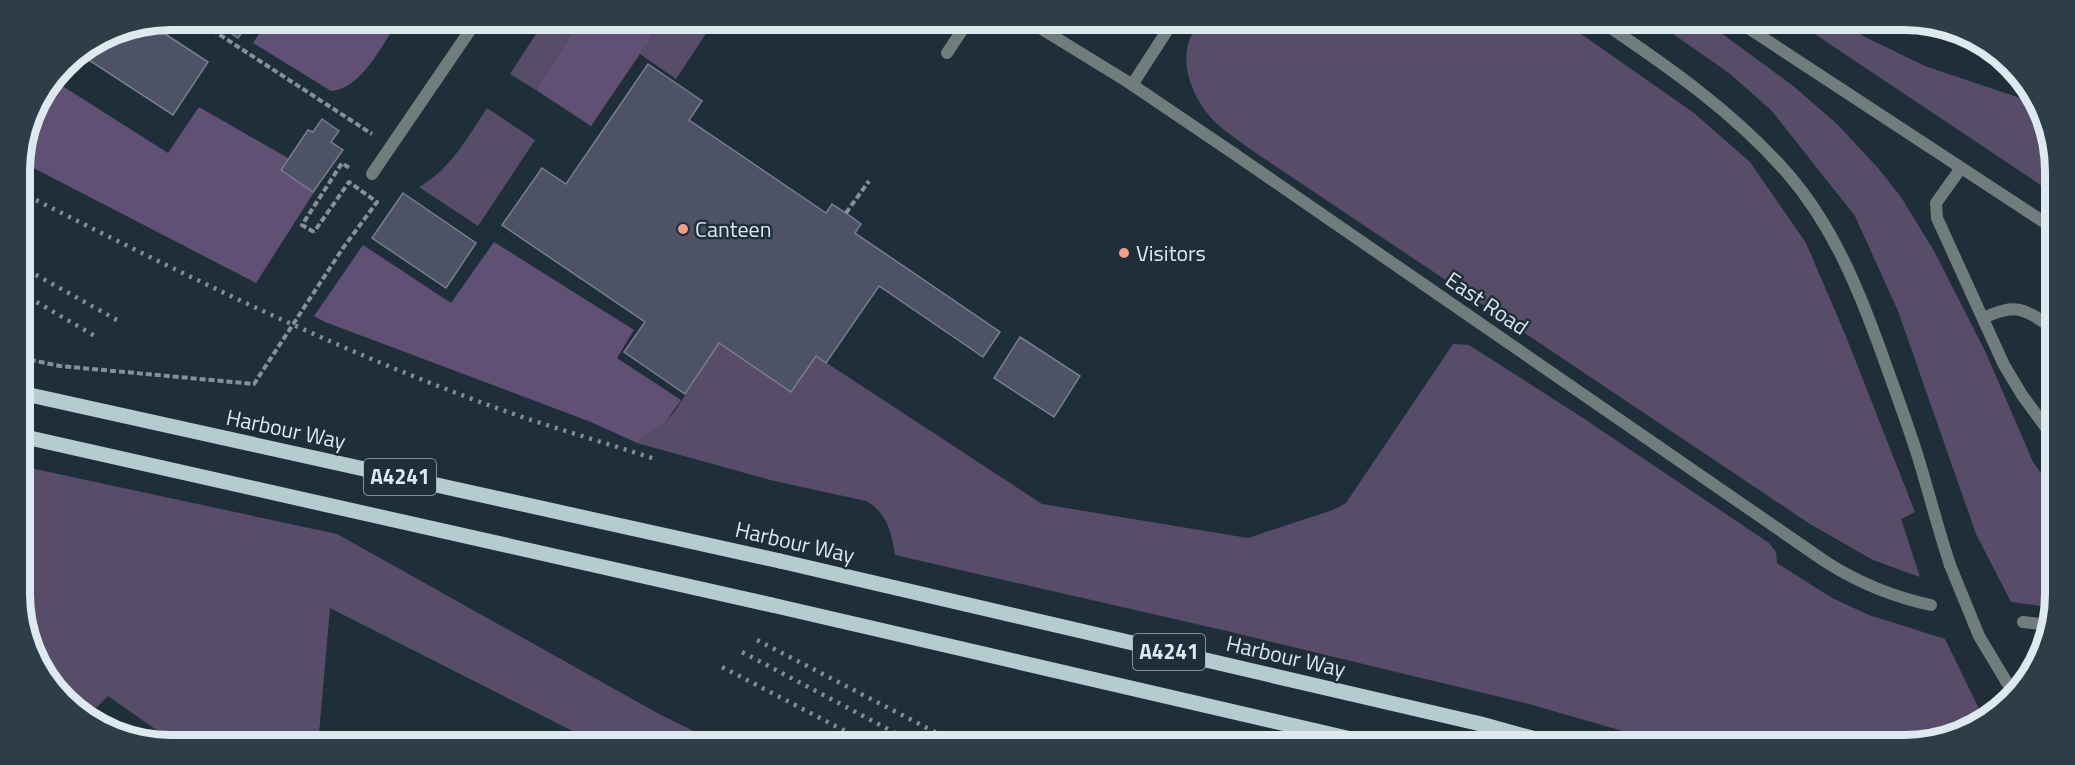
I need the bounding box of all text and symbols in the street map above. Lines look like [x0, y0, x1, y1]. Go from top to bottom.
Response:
place label: Canteen [695, 212, 772, 246]
marker: Canteen [676, 222, 690, 236]
place label: Visitors [1136, 236, 1206, 270]
marker: Visitors [1117, 246, 1131, 260]
street label: East Road [1439, 263, 1535, 343]
street label: Harbour Way [223, 400, 349, 458]
road number: A4241 [364, 459, 436, 495]
street label: Harbour Way [732, 512, 858, 572]
street label: Harbour Way [1223, 626, 1349, 686]
road number: A4241 [1133, 634, 1205, 670]

